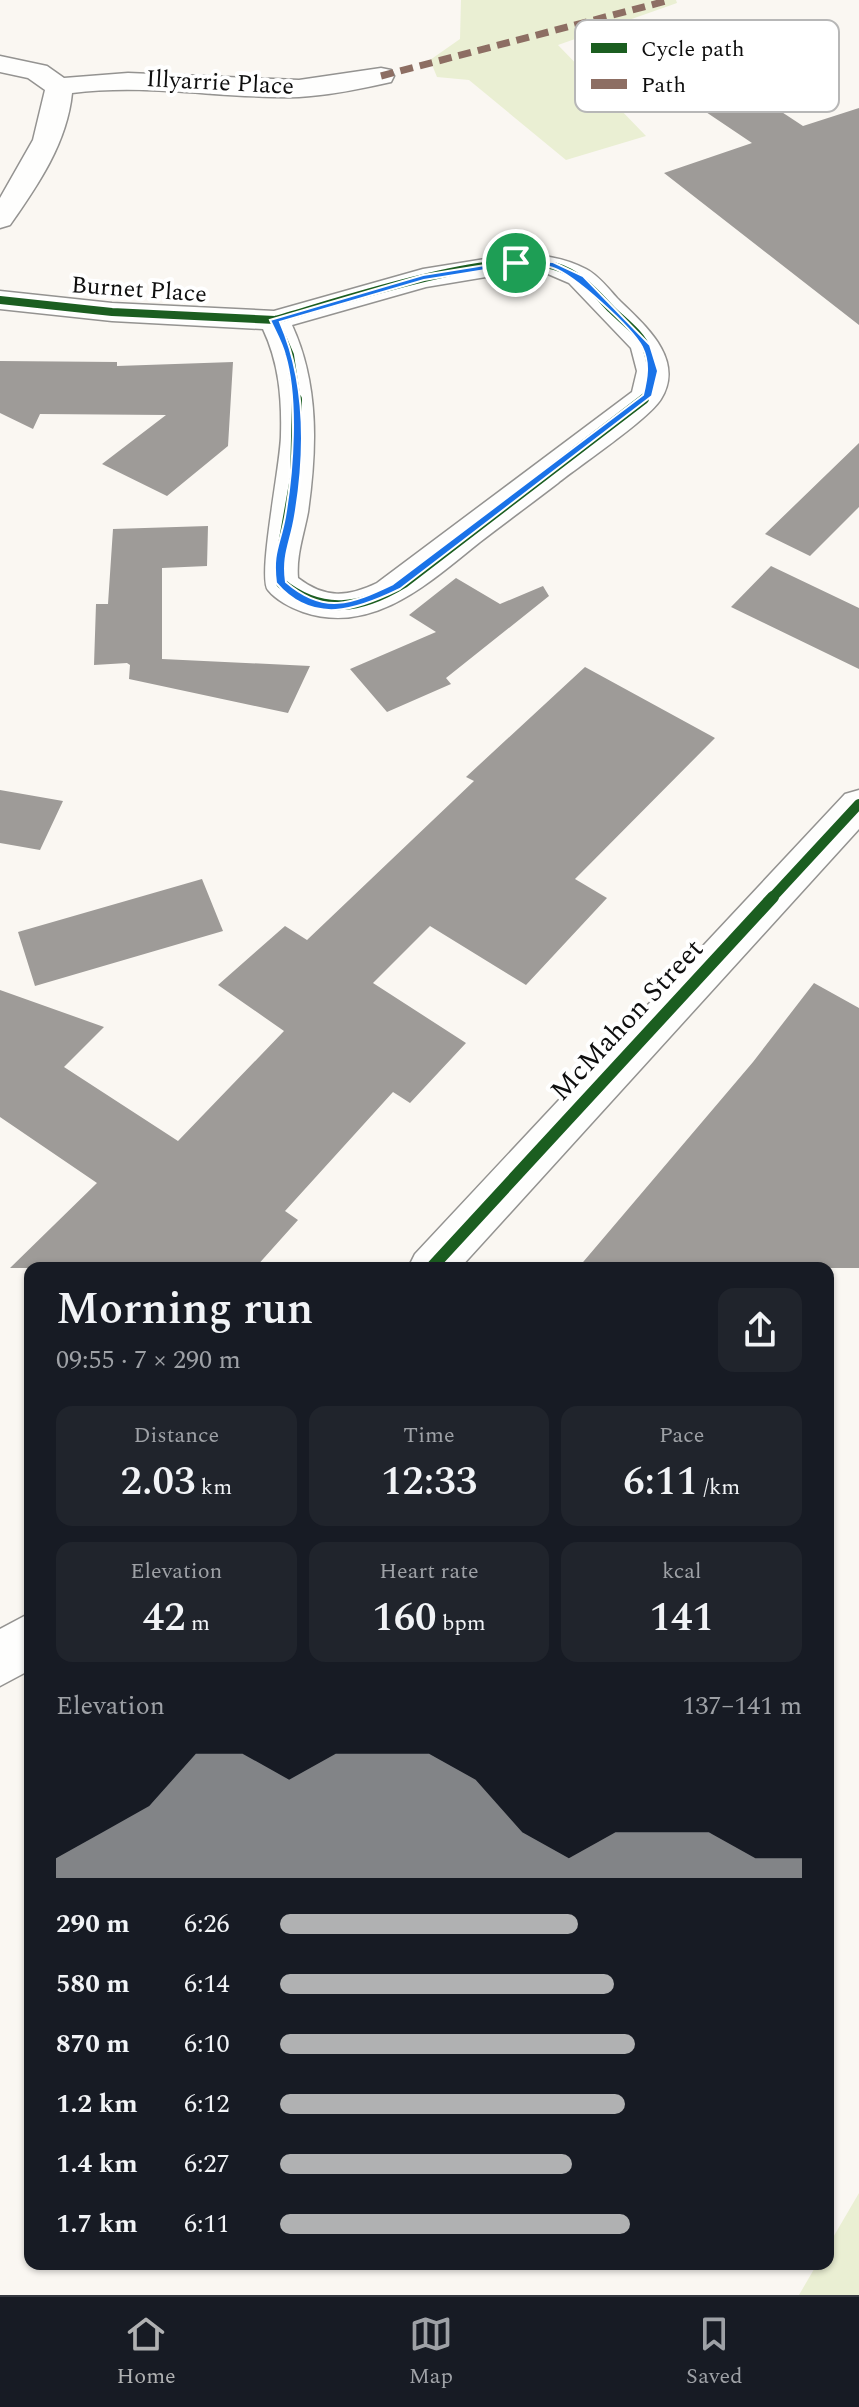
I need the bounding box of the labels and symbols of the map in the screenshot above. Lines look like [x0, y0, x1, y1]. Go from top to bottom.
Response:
legend [575, 20, 839, 112]
text: Cycle path [641, 33, 745, 66]
street label: Illyarrie Place [145, 61, 295, 105]
text: Path [641, 69, 686, 102]
pin [482, 229, 550, 297]
street label: Burnet Place [70, 267, 208, 313]
street label: McMahon Street [540, 929, 714, 1111]

